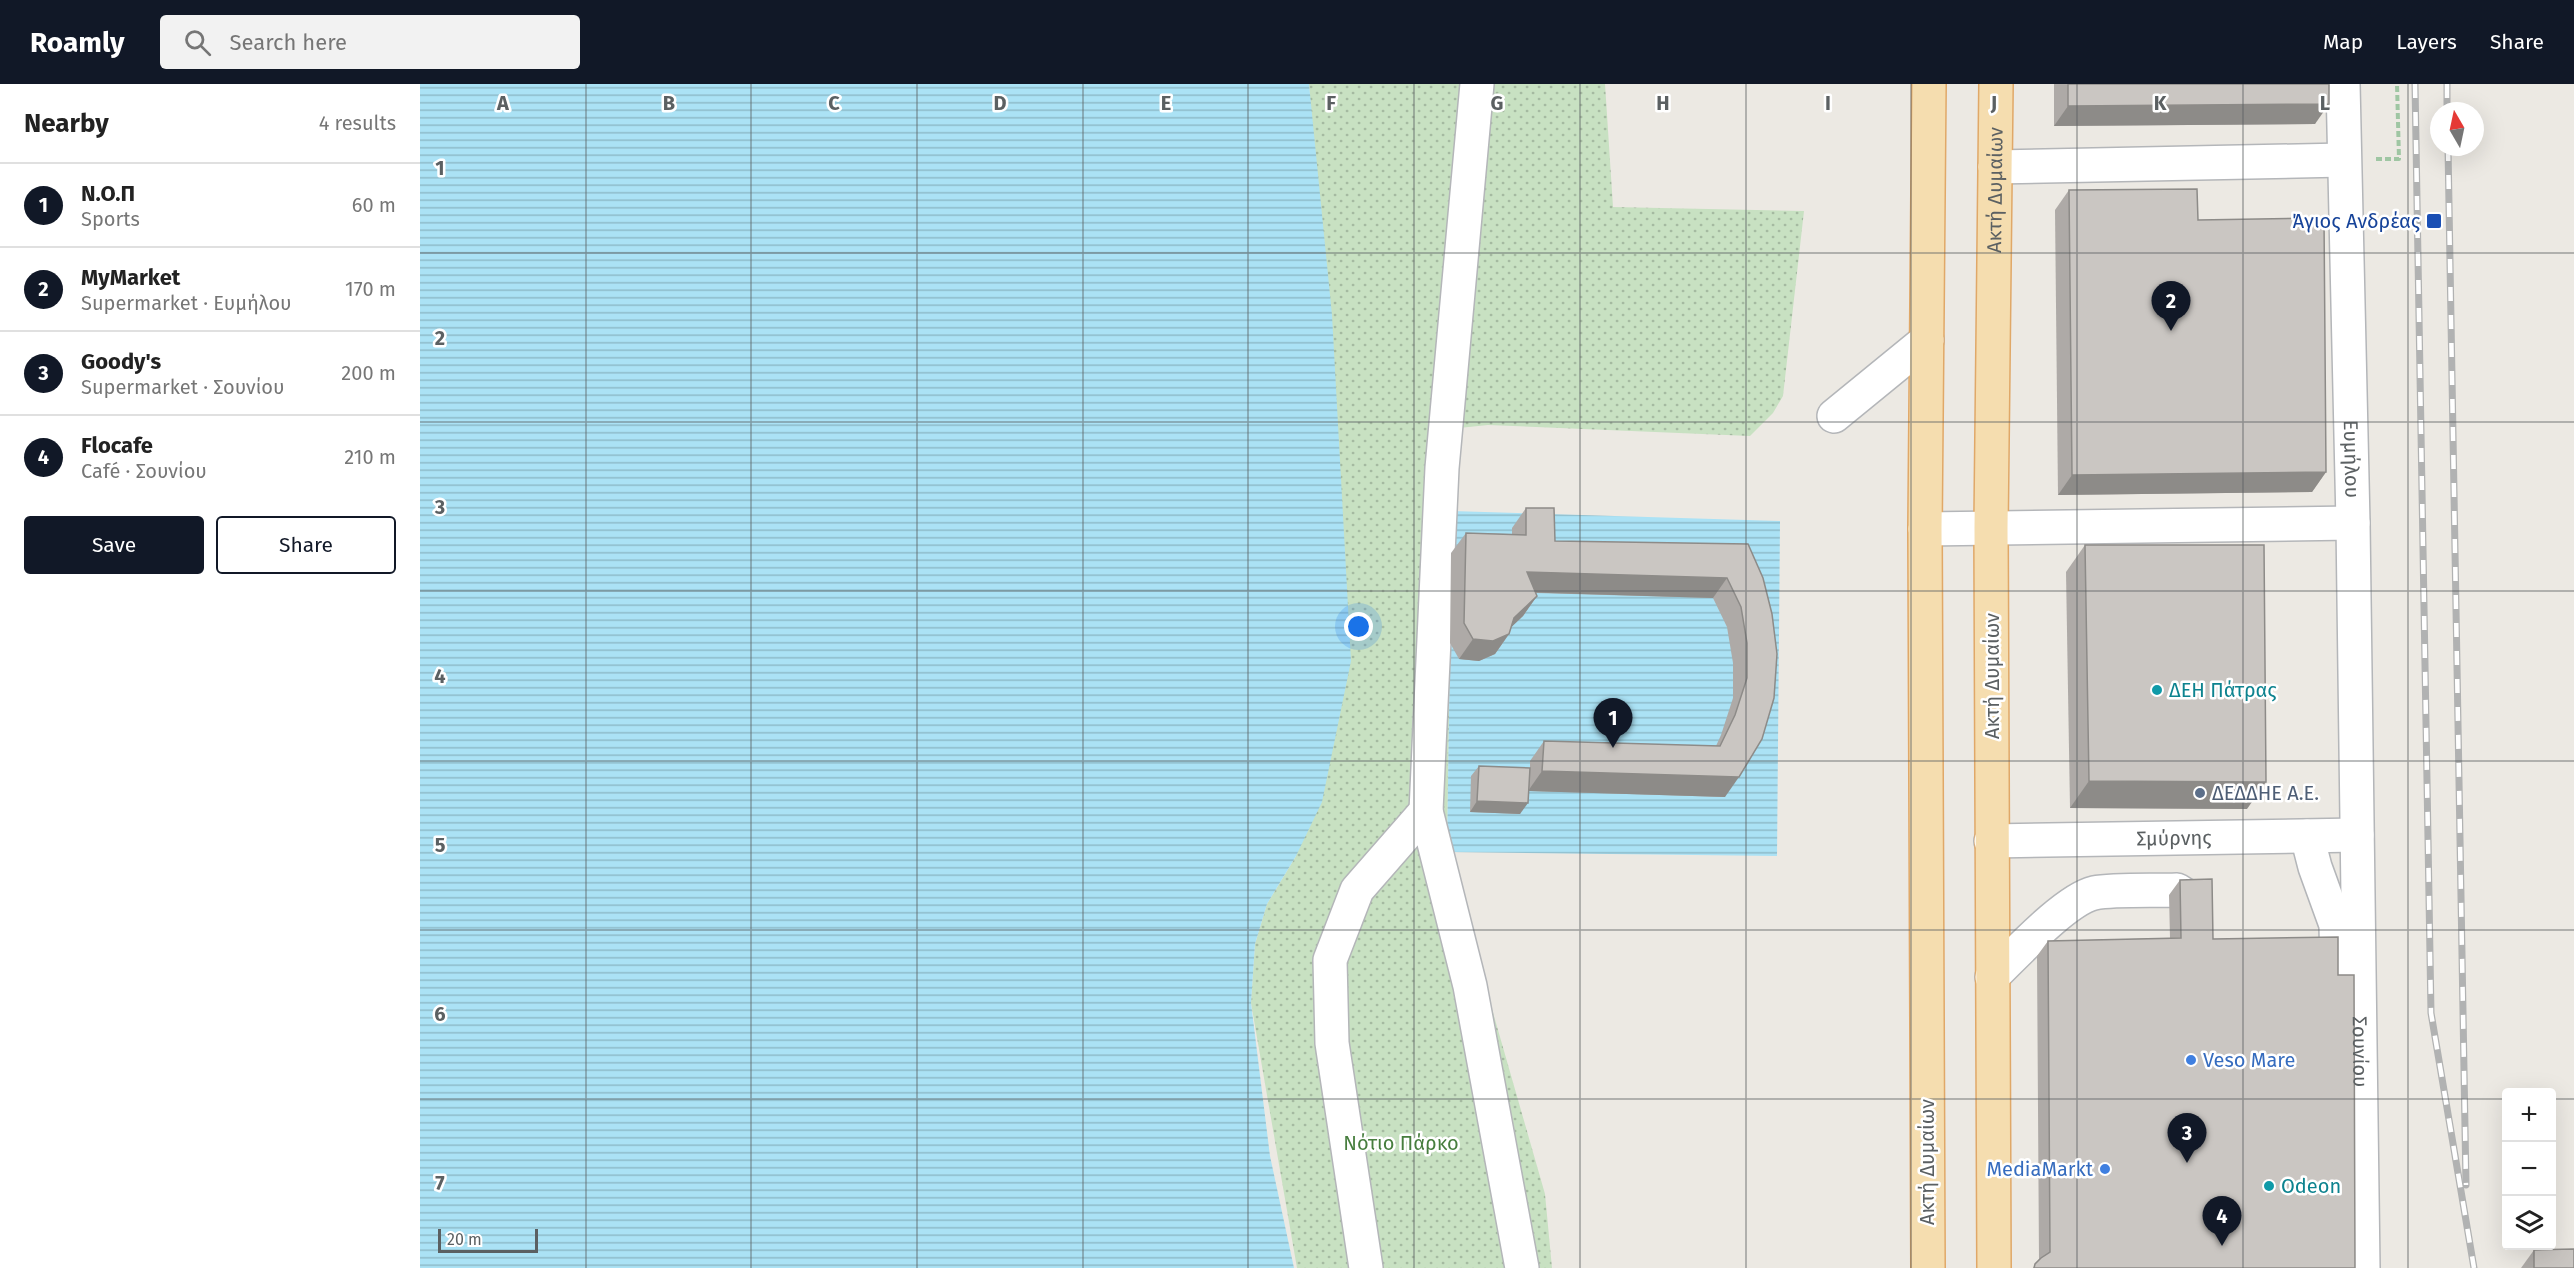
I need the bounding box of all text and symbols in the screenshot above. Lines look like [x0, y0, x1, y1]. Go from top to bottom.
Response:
search box [160, 15, 580, 69]
text: Roamly [30, 26, 124, 59]
icon: search [181, 26, 214, 59]
text: Search here [229, 29, 347, 56]
text: Map [2323, 29, 2363, 55]
text: Layers [2396, 29, 2457, 55]
text: Share [2490, 29, 2544, 55]
text: A [496, 91, 510, 115]
text: B [663, 91, 675, 115]
text: C [828, 91, 840, 115]
text: D [993, 91, 1007, 115]
text: E [1161, 91, 1171, 115]
text: F [1326, 91, 1336, 115]
text: G [1491, 91, 1503, 115]
text: H [1656, 91, 1670, 115]
text: I [1825, 91, 1831, 115]
text: J [1990, 91, 1997, 115]
text: K [2154, 91, 2167, 115]
text: L [2320, 91, 2330, 115]
north arrow [2430, 102, 2484, 156]
text: Nearby [24, 108, 109, 139]
text: 4 results [319, 111, 396, 135]
street label: Ακτή Δυμαίων [1982, 127, 2008, 253]
text: 1 [435, 156, 445, 180]
text: Ν.Ο.Π [81, 180, 135, 207]
text: 1 [39, 193, 48, 217]
text: 60 m [352, 193, 396, 217]
text: Sports [81, 207, 140, 231]
place label: Άγιος Ανδρέας [2292, 209, 2420, 233]
marker: Άγιος Ανδρέας [2425, 212, 2443, 230]
text: MyMarket [81, 264, 180, 291]
text: 2 [38, 277, 49, 301]
text: 170 m [345, 277, 396, 301]
pin: 2 [2152, 282, 2190, 331]
text: Supermarket · Ευμήλου [81, 291, 292, 315]
text: 2 [435, 326, 445, 350]
text: Goody's [81, 348, 161, 375]
text: 3 [38, 361, 49, 385]
text: 200 m [341, 361, 396, 385]
text: Supermarket · Σουνίου [81, 375, 284, 399]
street label: Ευμήλου [2339, 420, 2364, 498]
text: Flocafe [81, 432, 153, 459]
text: 4 [38, 445, 49, 469]
text: 210 m [344, 445, 396, 469]
text: Café · Σουνίου [81, 459, 207, 483]
text: 3 [434, 495, 445, 519]
button: Save [24, 516, 204, 574]
button: Share [216, 516, 396, 574]
your location [1344, 612, 1373, 641]
street label: Ακτή Δυμαίων [1980, 613, 2004, 739]
text: 4 [434, 664, 446, 688]
place label: ΔΕΗ Πάτρας [2169, 678, 2277, 702]
marker: ΔΕΗ Πάτρας [2150, 683, 2164, 697]
pin: 1 [1594, 698, 1632, 748]
place label: ΔΕΔΔΗΕ Α.Ε. [2212, 781, 2319, 805]
marker: ΔΕΔΔΗΕ Α.Ε. [2193, 786, 2207, 800]
street label: Σμύρνης [2136, 825, 2212, 851]
text: 5 [435, 833, 446, 857]
text: 6 [434, 1002, 446, 1026]
street label: Σουνίου [2348, 1016, 2373, 1088]
place label: Veso Mare [2203, 1048, 2295, 1072]
marker: Veso Mare [2184, 1053, 2198, 1067]
map controls [2502, 1088, 2556, 1250]
button: + [2502, 1088, 2556, 1142]
street label: Ακτή Δυμαίων [1915, 1099, 1939, 1225]
pin: 3 [2168, 1114, 2206, 1163]
park label: Νότιο Πάρκο [1343, 1131, 1459, 1155]
button: − [2502, 1142, 2556, 1196]
place label: MediaMarkt [1986, 1157, 2094, 1181]
marker: MediaMarkt [2098, 1162, 2112, 1176]
text: 7 [435, 1171, 445, 1195]
place label: Odeon [2281, 1174, 2341, 1198]
marker: Odeon [2262, 1179, 2276, 1193]
pin: 4 [2202, 1196, 2242, 1246]
button: layers [2502, 1196, 2556, 1250]
scale bar [438, 1226, 538, 1254]
text: 20 m [447, 1230, 482, 1249]

